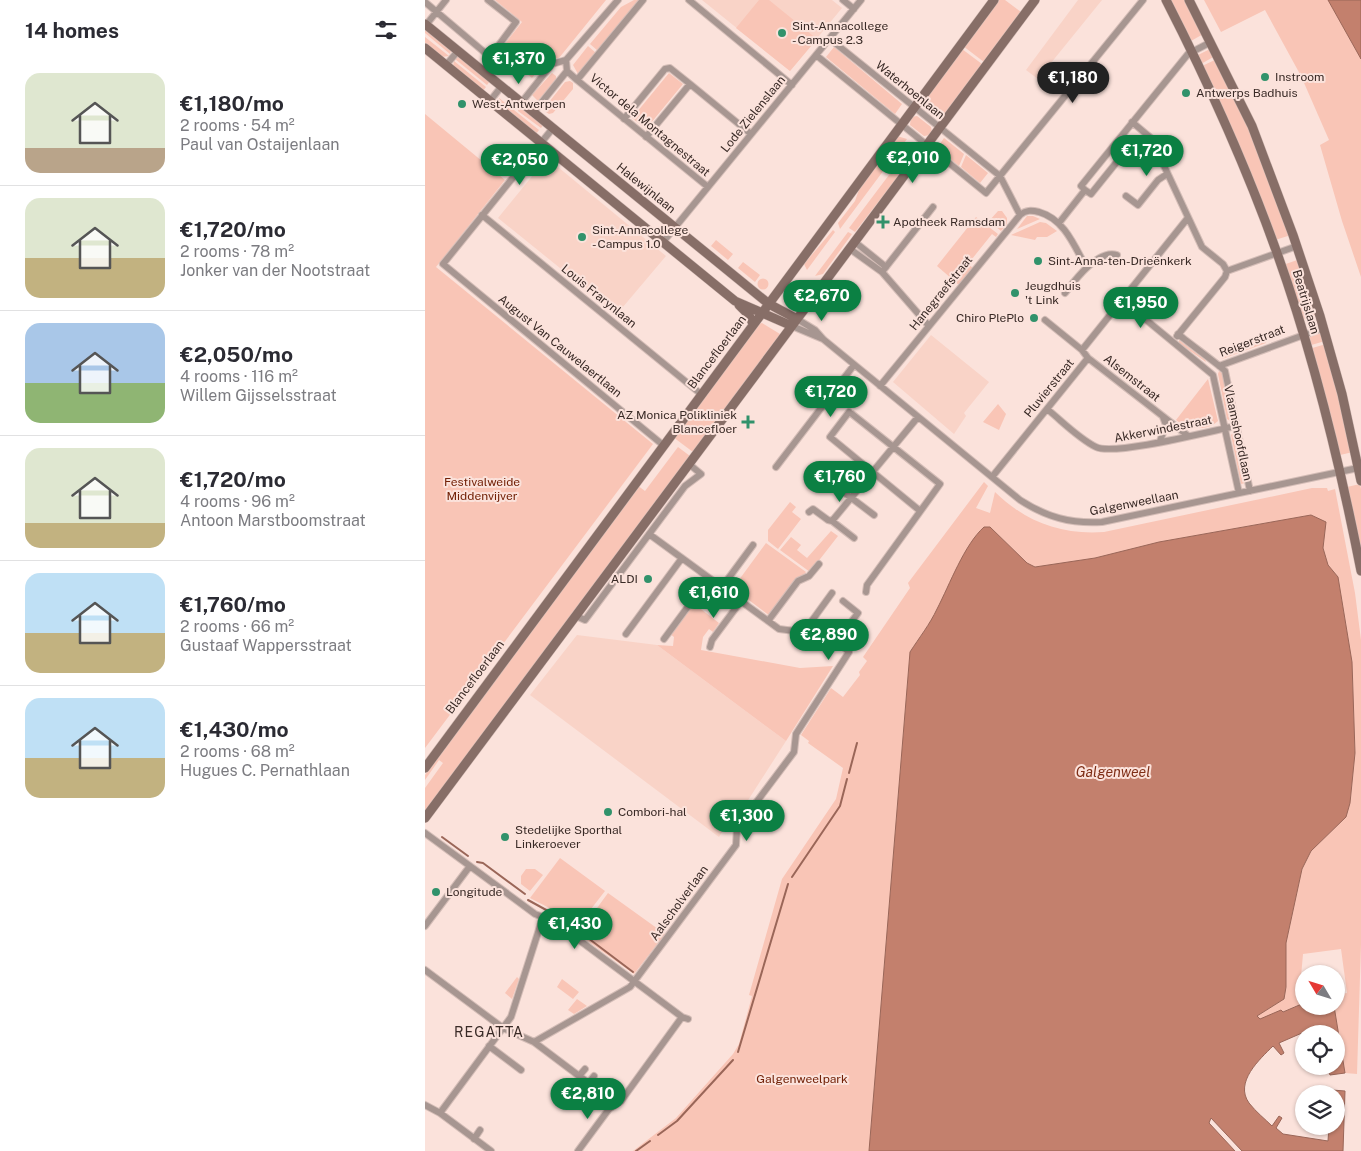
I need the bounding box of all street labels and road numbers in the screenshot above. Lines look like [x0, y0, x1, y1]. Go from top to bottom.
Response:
street label: Waterhoenlaan [873, 58, 947, 122]
street label: Victor dela Montagnestraat [587, 71, 713, 180]
street label: Lode Zielenslaan [718, 73, 788, 155]
street label: Halewijnlaan [614, 160, 678, 216]
street label: Hanegraefstraat [907, 253, 976, 333]
street label: Louis Frarynlaan [559, 261, 639, 331]
street label: Beatrijslaan [1290, 268, 1322, 336]
street label: August Van Cauwelaertlaan [495, 292, 625, 400]
street label: Blancefloerlaan [685, 312, 749, 391]
street label: Reigerstraat [1217, 322, 1287, 360]
street label: Alsemstraat [1101, 352, 1163, 405]
street label: Pluvierstraat [1021, 356, 1077, 420]
street label: Vlaamshoofdlaan [1221, 384, 1255, 482]
street label: Akkerwindestraat [1113, 413, 1213, 445]
street label: Galgenweellaan [1088, 488, 1180, 518]
street label: Blancefloerlaan [443, 637, 507, 716]
street label: Aalscholverlaan [647, 863, 711, 943]

